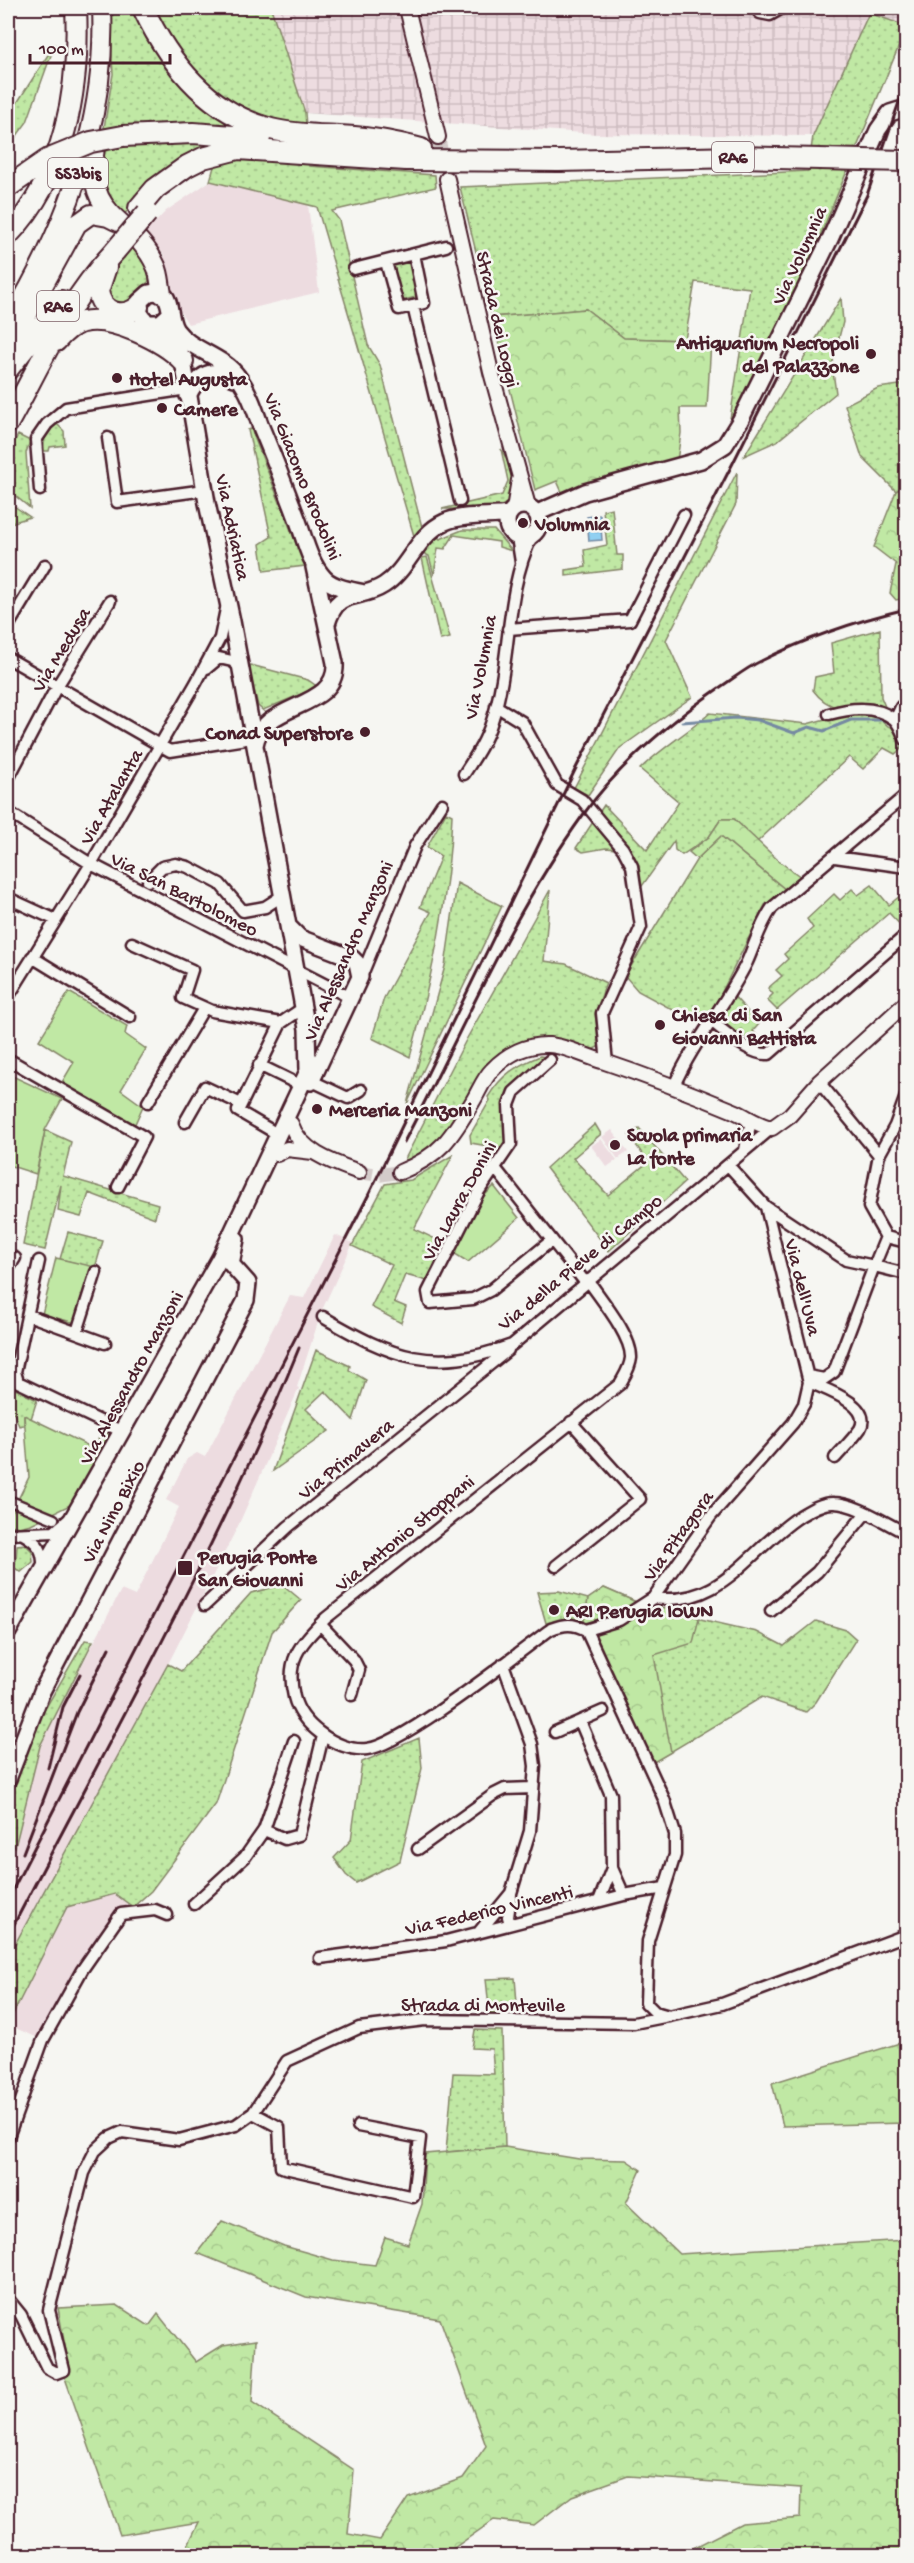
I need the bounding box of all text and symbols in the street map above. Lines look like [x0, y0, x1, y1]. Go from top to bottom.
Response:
scale bar [30, 27, 170, 65]
text: 100 m [38, 40, 84, 61]
road number: RA6 [712, 142, 754, 172]
road number: SS3bis [48, 158, 108, 188]
street label: Via Volumnia [768, 203, 834, 310]
street label: Strada dei Loggi [469, 249, 522, 390]
road number: RA6 [37, 291, 79, 321]
place label: Antiquarium Necropoli del Palazzone [675, 334, 860, 380]
marker: Antiquarium Necropoli del Palazzone [864, 347, 878, 361]
place label: Hotel Augusta [129, 370, 248, 393]
marker: Hotel Augusta [110, 371, 124, 385]
street label: Via Giacomo Brodolini [256, 389, 345, 564]
place label: Camere [173, 400, 239, 423]
marker: Camere [155, 401, 169, 415]
street label: Via Adriatica [208, 472, 253, 584]
place label: Volumnia [534, 515, 610, 538]
marker: Volumnia [516, 516, 530, 530]
street label: Via Medusa [28, 603, 98, 698]
street label: Via Volumnia [461, 613, 504, 723]
place label: Conad Superstore [205, 724, 354, 747]
marker: Conad Superstore [358, 725, 372, 739]
street label: Via Atalanta [76, 745, 150, 851]
street label: Via San Bartolomeo [105, 849, 261, 943]
street label: Via Alessandro Manzoni [300, 858, 400, 1046]
place label: Chiesa di San Giovanni Battista [671, 1006, 817, 1052]
marker: Chiesa di San Giovanni Battista [653, 1018, 667, 1032]
place label: Merceria Manzoni [329, 1101, 472, 1124]
marker: Merceria Manzoni [310, 1102, 324, 1116]
place label: Scuola primaria La fonte [627, 1126, 753, 1172]
street label: Via Laura Donini [418, 1138, 503, 1266]
marker: Scuola primaria La fonte [608, 1138, 622, 1152]
street label: Via della Pieve di Campo [494, 1190, 668, 1338]
street label: Via dell'Uva [777, 1236, 824, 1339]
street label: Via Alessandro Manzoni [75, 1288, 190, 1470]
street label: Via Primavera [294, 1415, 400, 1507]
street label: Via Nino Bixio [78, 1457, 152, 1569]
street label: Via Antonio Stoppani [331, 1471, 480, 1599]
street label: Via Pitagora [639, 1487, 721, 1587]
place label: Perugia Ponte San Giovanni [197, 1548, 317, 1594]
marker: Perugia Ponte San Giovanni [176, 1559, 194, 1577]
place label: ARI Perugia I0WN [565, 1602, 713, 1625]
marker: ARI Perugia I0WN [547, 1603, 561, 1617]
street label: Via Federico Vincenti [403, 1882, 576, 1943]
street label: Strada di Montevile [401, 1996, 566, 2019]

